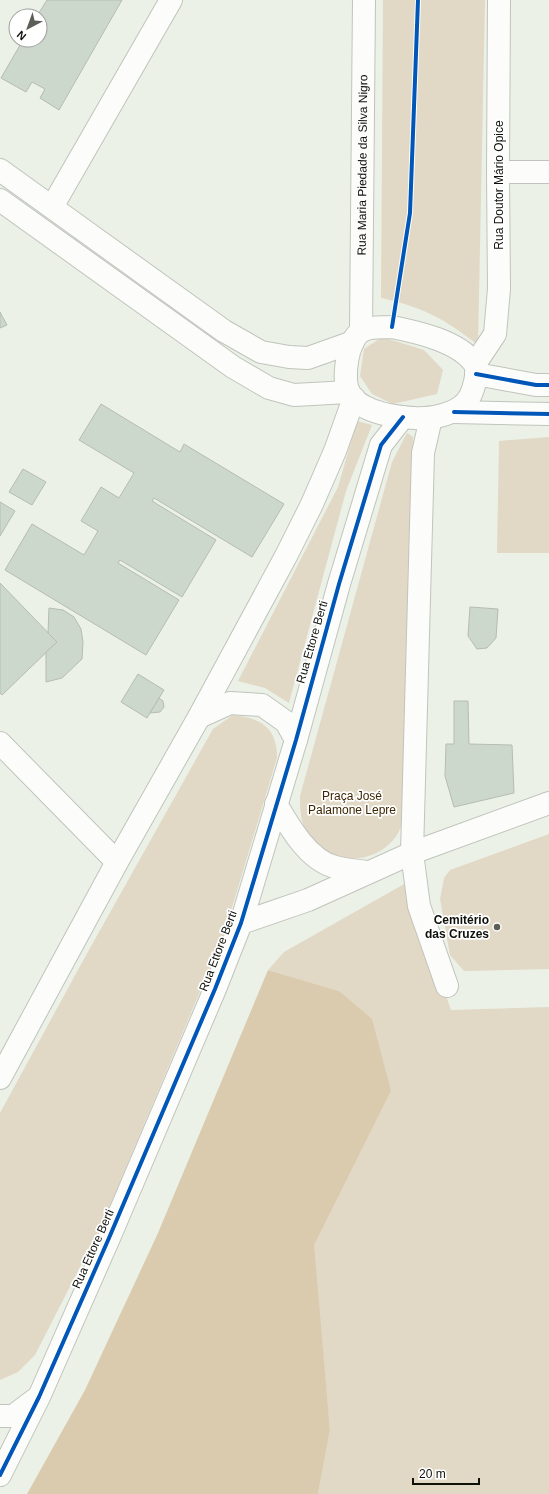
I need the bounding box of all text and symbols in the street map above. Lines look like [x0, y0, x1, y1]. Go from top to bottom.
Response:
north arrow [8, 8, 48, 48]
text: N [14, 28, 28, 43]
street label: Rua Maria Piedade da Silva Nigro [355, 74, 370, 256]
street label: Rua Doutor Mário Opice [492, 120, 506, 250]
street label: Rua Ettore Berti [294, 599, 330, 685]
park label: Praça José Palamone Lepre [308, 789, 396, 817]
street label: Rua Ettore Berti [196, 909, 240, 993]
place label: Cemitério das Cruzes [425, 913, 489, 941]
marker: Cemitério das Cruzes [492, 922, 502, 932]
street label: Rua Ettore Berti [69, 1207, 117, 1291]
scale bar [413, 1460, 479, 1486]
text: 20 m [419, 1467, 446, 1481]

